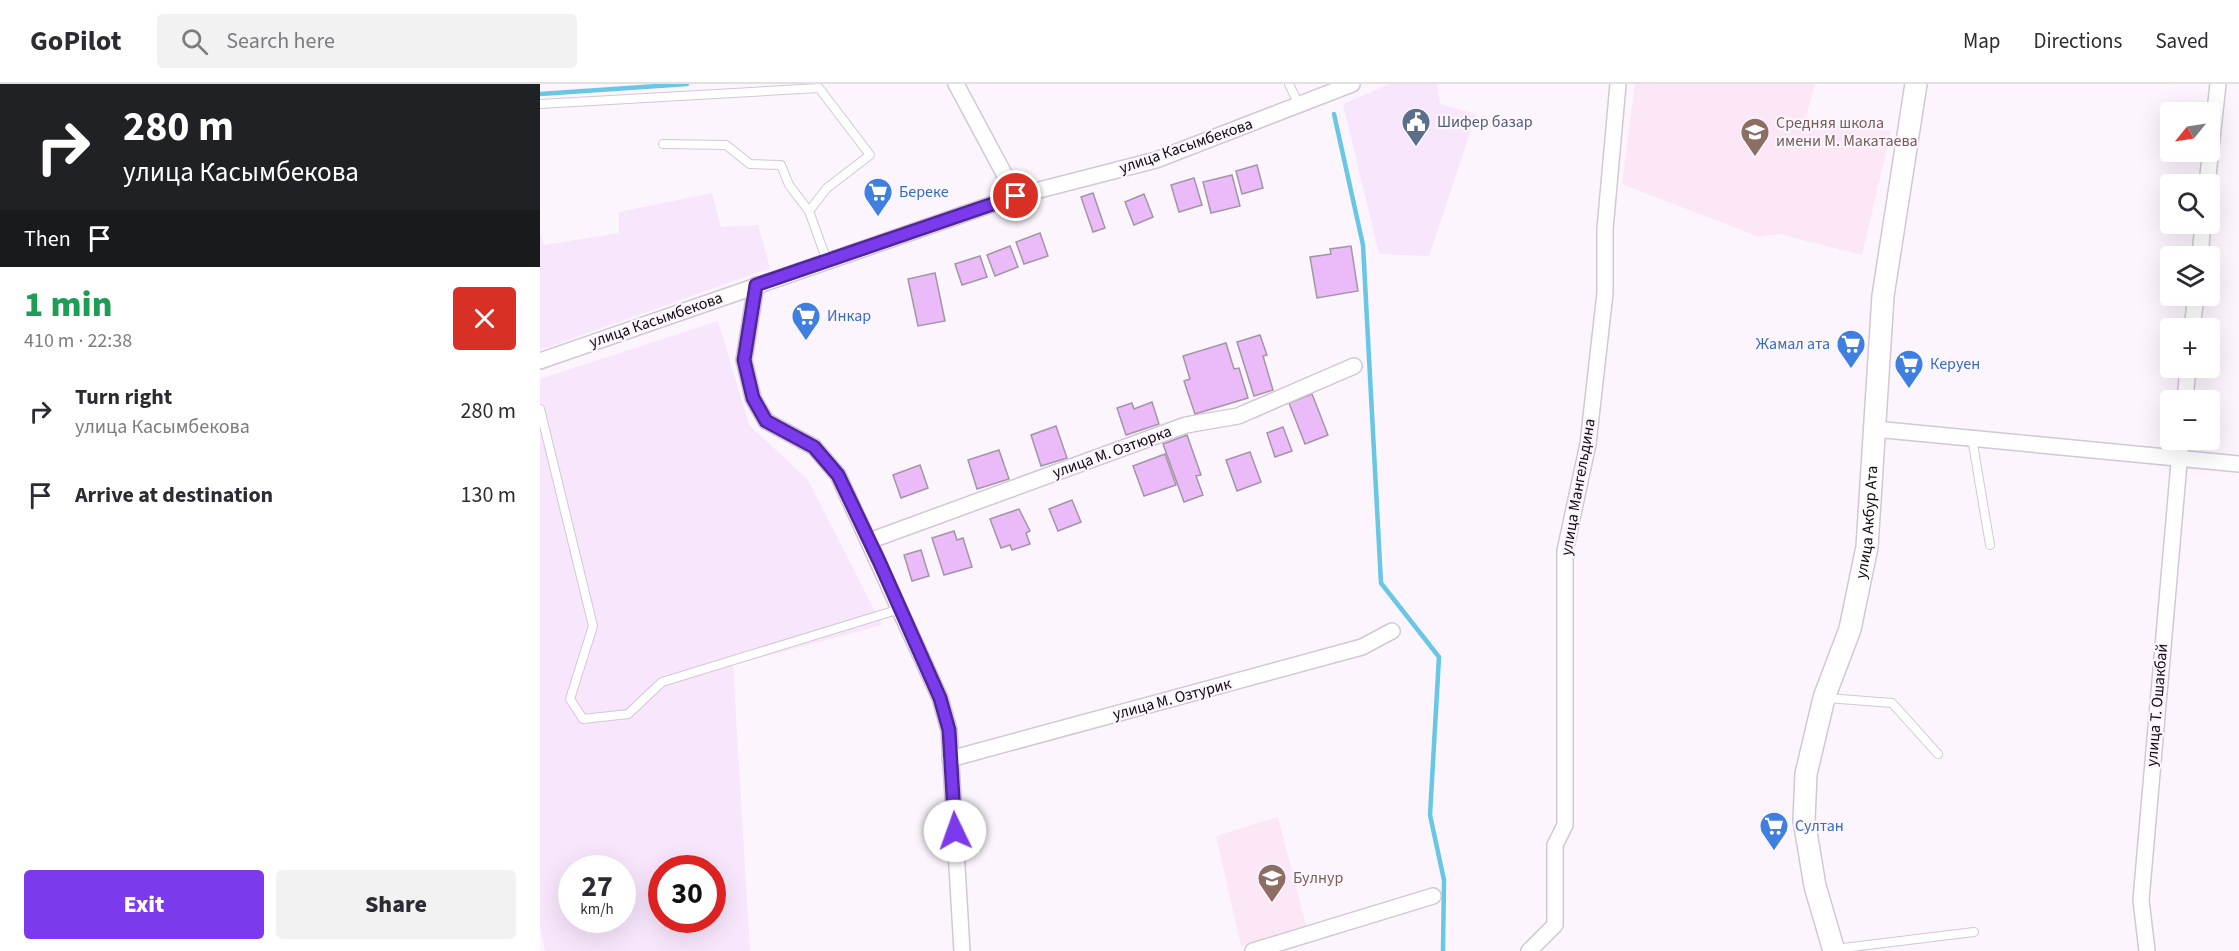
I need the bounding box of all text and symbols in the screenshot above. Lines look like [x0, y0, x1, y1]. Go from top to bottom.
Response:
search box [157, 14, 577, 68]
text: GoPilot [30, 21, 121, 61]
icon: search [178, 25, 211, 58]
text: Search here [226, 25, 335, 57]
text: Map [1963, 26, 2001, 56]
text: Directions [2034, 26, 2122, 56]
text: Saved [2155, 26, 2209, 56]
text: 280 m [123, 97, 234, 157]
north arrow [2160, 102, 2220, 162]
map controls [2160, 102, 2220, 450]
public building icon: Шифер базар [1400, 106, 1432, 148]
icon: right [24, 108, 102, 186]
place label: Шифер базар [1437, 111, 1533, 133]
place label: Средняя школа имени М. Макатаева [1776, 112, 1918, 152]
street label: улица Касымбекова [1116, 113, 1256, 179]
school or university icon: Средняя школа имени М. Макатаева [1739, 116, 1771, 158]
text: улица Касымбекова [123, 153, 359, 192]
pin [990, 170, 1041, 221]
button: search [2160, 174, 2220, 234]
supermarket icon: Береке [862, 176, 894, 218]
icon: arrive [999, 179, 1032, 212]
place label: Береке [899, 181, 949, 203]
icon: arrive [83, 222, 116, 255]
text: Then [24, 223, 71, 255]
button: layers [2160, 246, 2220, 306]
text: 1 min [24, 279, 112, 330]
button: close [453, 287, 516, 350]
street label: улица Касымбекова [586, 287, 726, 353]
supermarket icon: Инкар [790, 300, 822, 342]
place label: Инкар [827, 305, 871, 327]
button: + [2160, 318, 2220, 378]
text: 410 m · 22:38 [24, 327, 132, 355]
supermarket icon: Жамал ата [1835, 328, 1867, 370]
place label: Жамал ата [1756, 333, 1830, 355]
supermarket icon: Керуен [1893, 348, 1925, 390]
place label: Керуен [1930, 353, 1980, 375]
text: Turn right [75, 381, 172, 413]
button: − [2160, 390, 2220, 450]
icon: right [24, 395, 57, 428]
text: 280 m [461, 395, 516, 427]
text: улица Касымбекова [75, 413, 250, 441]
street label: улица Мангельдина [1555, 417, 1601, 557]
street label: улица М. Озтюрка [1049, 420, 1175, 484]
street label: улица Акбур Ата [1850, 465, 1883, 581]
icon: arrive [24, 479, 57, 512]
text: Arrive at destination [75, 479, 273, 511]
text: 130 m [461, 479, 516, 511]
street label: улица Т. Ошакбай [2141, 643, 2173, 767]
street label: улица М. Озтурик [1110, 673, 1234, 725]
position arrow [923, 799, 987, 863]
supermarket icon: Султан [1758, 810, 1790, 852]
place label: Султан [1795, 815, 1844, 837]
speed limit sign: 30 [648, 855, 726, 933]
school or university icon: Булнур [1256, 862, 1288, 904]
text: 27 [581, 865, 613, 908]
place label: Булнур [1293, 867, 1343, 889]
button: Exit [24, 870, 264, 939]
button: Share [276, 870, 516, 939]
text: km/h [580, 899, 614, 920]

